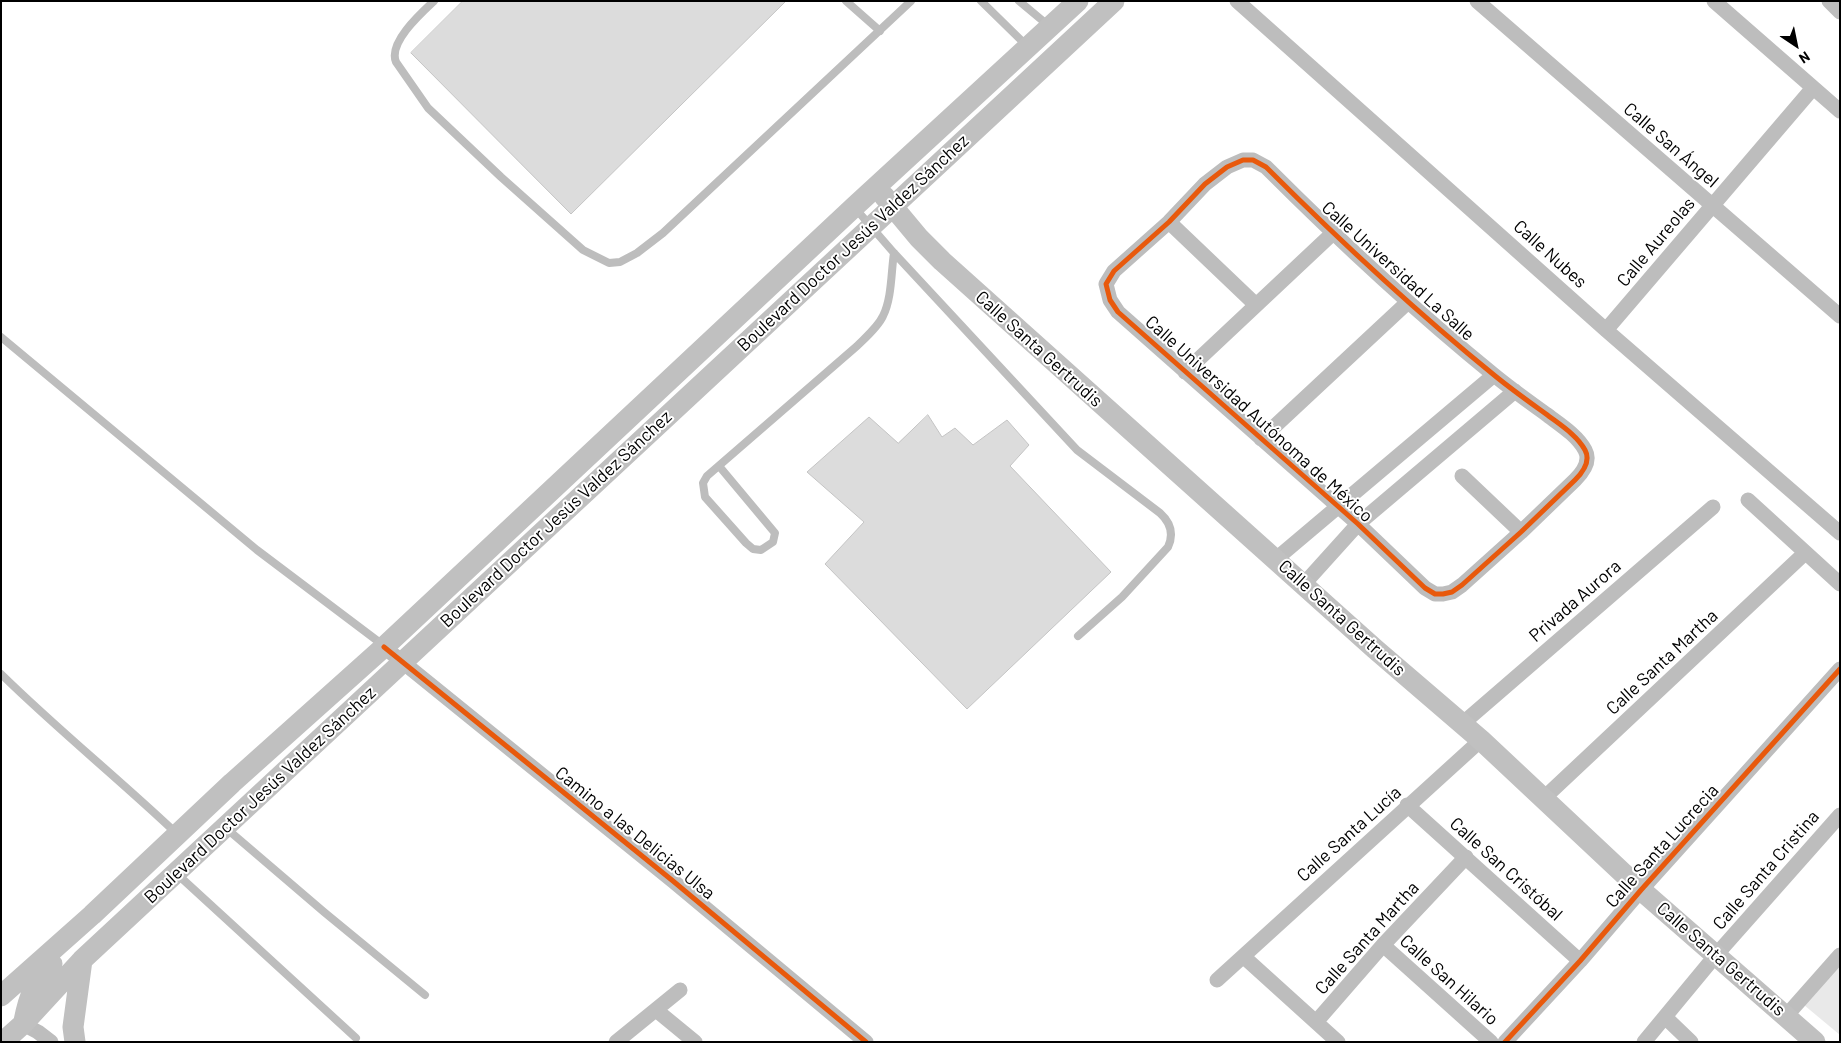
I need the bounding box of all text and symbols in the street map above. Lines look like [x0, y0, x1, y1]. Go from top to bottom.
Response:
north arrow [1771, 20, 1821, 70]
text: N [1796, 48, 1813, 68]
street label: Calle San Ángel [1619, 98, 1723, 192]
street label: Boulevard Doctor Jesús Valdez Sánchez [733, 130, 973, 356]
street label: Calle Aureolas [1612, 193, 1700, 291]
street label: Calle Universidad La Salle [1317, 197, 1479, 345]
street label: Calle Nubes [1509, 216, 1591, 292]
street label: Calle Santa Gertrudis [971, 286, 1107, 412]
street label: Calle Universidad Autónoma de México [1141, 311, 1377, 527]
street label: Boulevard Doctor Jesús Valdez Sánchez [436, 406, 676, 632]
street label: Calle Santa Gertrudis [1274, 555, 1410, 681]
street label: Privada Aurora [1525, 555, 1625, 647]
street label: Calle Santa Martha [1602, 605, 1722, 719]
street label: Boulevard Doctor Jesús Valdez Sánchez [140, 682, 380, 908]
street label: Camino a las Delicias Ulsa [551, 762, 719, 904]
street label: Calle Santa Lucrecia [1601, 780, 1723, 912]
street label: Calle Santa Lucía [1293, 782, 1405, 886]
street label: Calle Santa Cristina [1708, 806, 1824, 934]
street label: Calle San Cristóbal [1445, 813, 1567, 925]
street label: Calle Santa Martha [1311, 877, 1423, 999]
street label: Calle Santa Gertrudis [1652, 897, 1790, 1021]
street label: Calle San Hilario [1395, 930, 1503, 1030]

